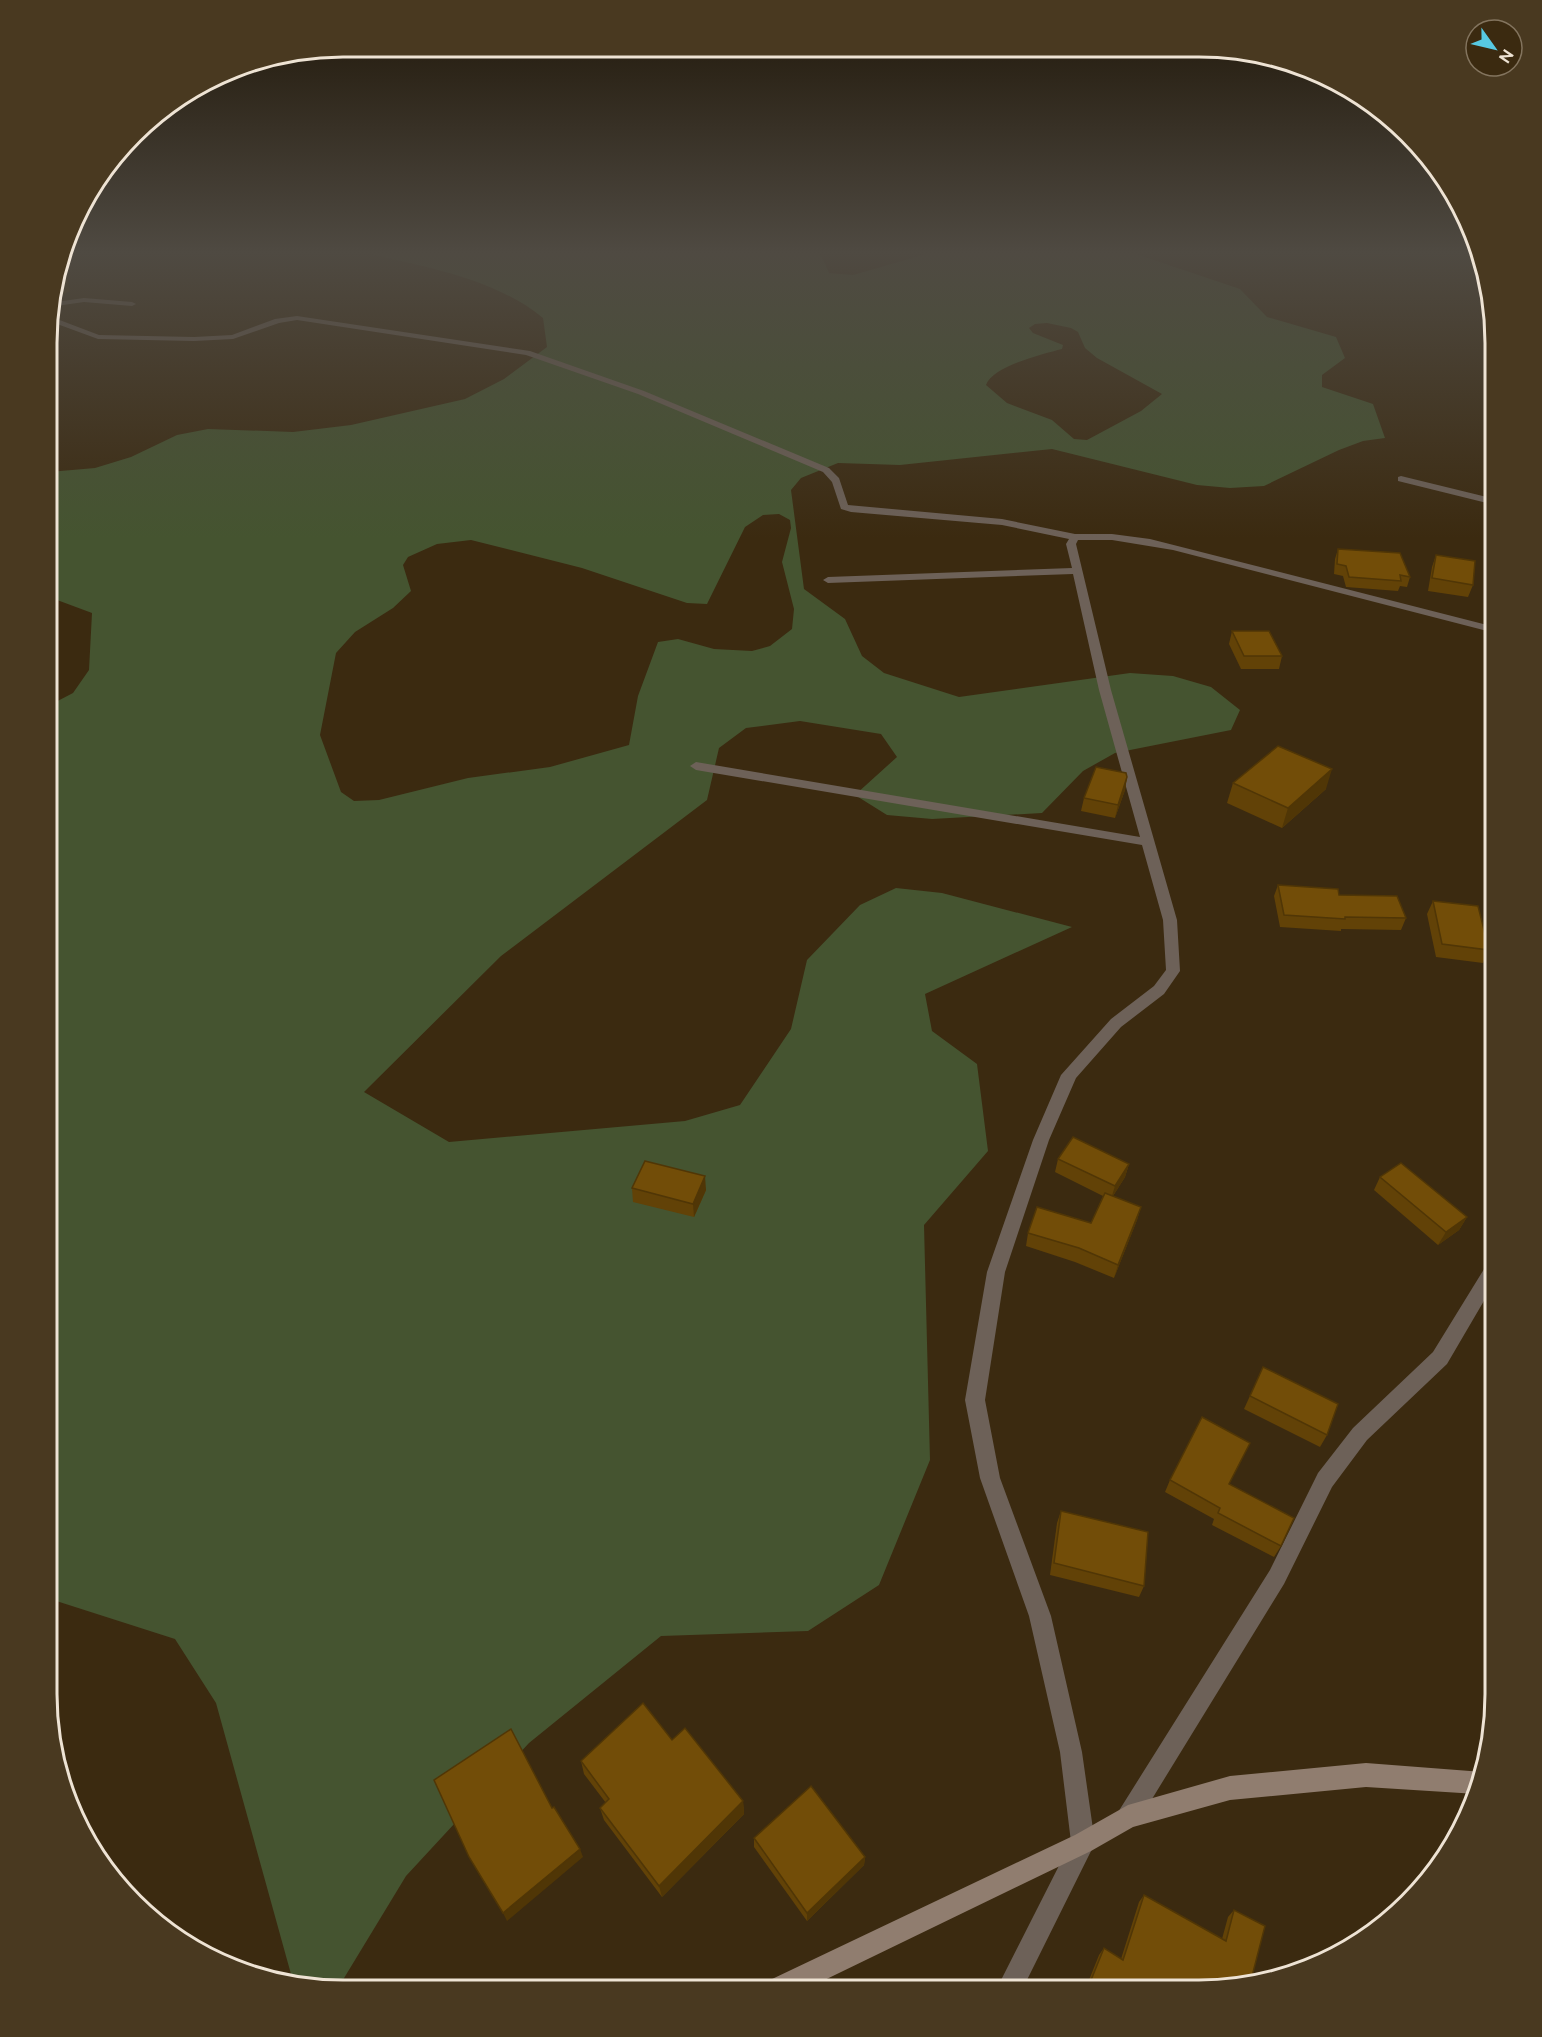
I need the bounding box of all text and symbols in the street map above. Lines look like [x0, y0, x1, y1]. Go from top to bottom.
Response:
north arrow [1464, 18, 1524, 78]
text: N [1495, 46, 1517, 66]

